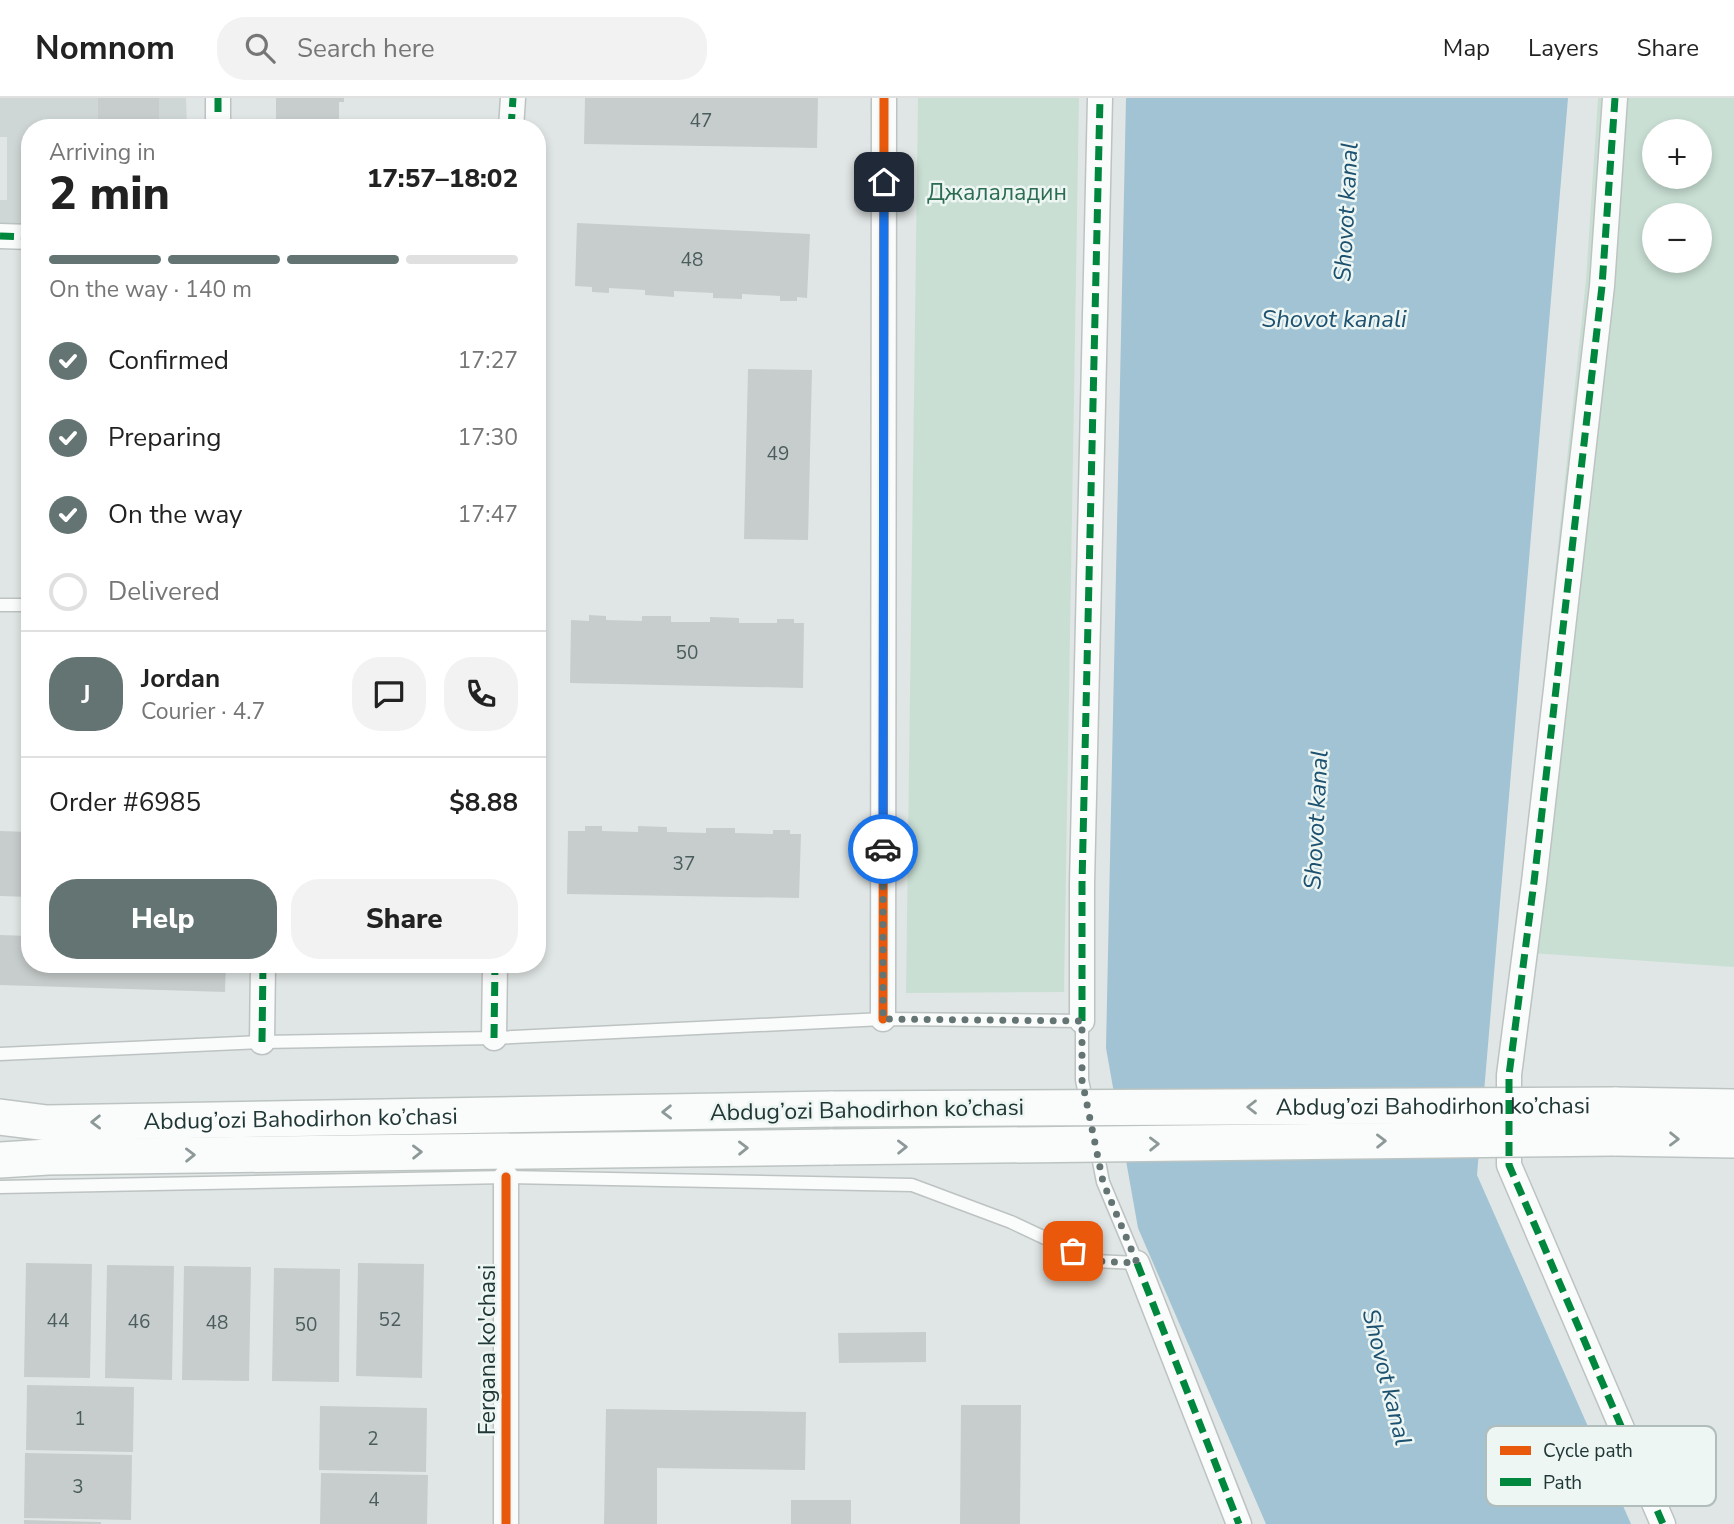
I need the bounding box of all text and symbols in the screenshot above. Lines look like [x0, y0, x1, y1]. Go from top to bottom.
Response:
search box [217, 17, 707, 80]
text: Nomnom [35, 26, 175, 71]
icon: search [241, 29, 279, 67]
text: Search here [297, 31, 435, 66]
text: Map [1443, 32, 1490, 64]
text: Layers [1528, 32, 1599, 64]
text: Share [1637, 32, 1699, 64]
house number: 47 [690, 108, 712, 134]
map controls [1642, 119, 1712, 273]
button: + [1642, 119, 1712, 189]
text: Arriving in [49, 137, 156, 168]
water label: Shovot kanal [1326, 141, 1366, 283]
pin [854, 152, 914, 212]
text: 17:57–18:02 [367, 161, 518, 196]
text: 2 min [49, 162, 170, 225]
icon: home [865, 163, 903, 201]
park label: Джалаладин [927, 177, 1067, 208]
button: − [1642, 203, 1712, 273]
house number: 48 [681, 247, 703, 273]
text: On the way · 140 m [49, 274, 252, 305]
water label: Shovot kanali [1261, 303, 1407, 335]
icon: check [49, 342, 87, 380]
text: Confirmed [108, 343, 229, 378]
text: 17:27 [458, 345, 518, 376]
icon: check [49, 419, 87, 457]
text: Preparing [108, 420, 221, 455]
text: 17:30 [458, 422, 518, 453]
house number: 49 [767, 441, 789, 467]
icon: check [49, 496, 87, 534]
text: On the way [108, 497, 242, 532]
text: 17:47 [458, 499, 518, 530]
text: Delivered [108, 574, 220, 609]
house number: 50 [676, 640, 698, 666]
button: chat [352, 657, 426, 731]
button: phone [444, 657, 518, 731]
text: Jordan [141, 661, 220, 696]
text: J [81, 677, 91, 712]
text: Courier · 4.7 [141, 696, 265, 727]
water label: Shovot kanal [1296, 749, 1336, 891]
text: Order #6985 [49, 785, 201, 820]
text: $8.88 [449, 785, 518, 820]
courier [848, 814, 918, 884]
icon: car [864, 830, 902, 868]
house number: 37 [673, 851, 695, 877]
button: Help [49, 879, 277, 959]
button: Share [291, 879, 518, 959]
street label: Abdug’ozi Bahodirhon ko’chasi [1276, 1090, 1590, 1122]
street label: Abdug’ozi Bahodirhon ko’chasi [710, 1092, 1024, 1128]
one-way arrow [1246, 1099, 1257, 1115]
street label: Abdug’ozi Bahodirhon ko’chasi [143, 1100, 458, 1137]
one-way arrow [661, 1104, 672, 1120]
one-way arrow [91, 1114, 101, 1130]
one-way arrow [1669, 1131, 1680, 1147]
one-way arrow [1376, 1133, 1387, 1149]
one-way arrow [1149, 1136, 1159, 1152]
one-way arrow [896, 1139, 907, 1154]
one-way arrow [738, 1141, 749, 1156]
one-way arrow [413, 1144, 423, 1160]
one-way arrow [185, 1147, 196, 1163]
pin [1043, 1221, 1103, 1281]
icon: bag [1054, 1232, 1092, 1270]
street label: Fergana ko'chasi [472, 1265, 503, 1435]
water label: Shovot kanal [1355, 1305, 1419, 1449]
house number: 52 [379, 1307, 401, 1333]
house number: 44 [47, 1308, 69, 1334]
house number: 46 [128, 1309, 150, 1335]
house number: 48 [206, 1310, 228, 1336]
house number: 50 [295, 1312, 317, 1338]
house number: 1 [74, 1406, 86, 1432]
house number: 2 [367, 1426, 379, 1452]
legend [1486, 1426, 1716, 1506]
text: Cycle path [1543, 1438, 1633, 1464]
text: Path [1543, 1470, 1582, 1496]
house number: 3 [72, 1474, 84, 1500]
house number: 4 [368, 1487, 380, 1513]

